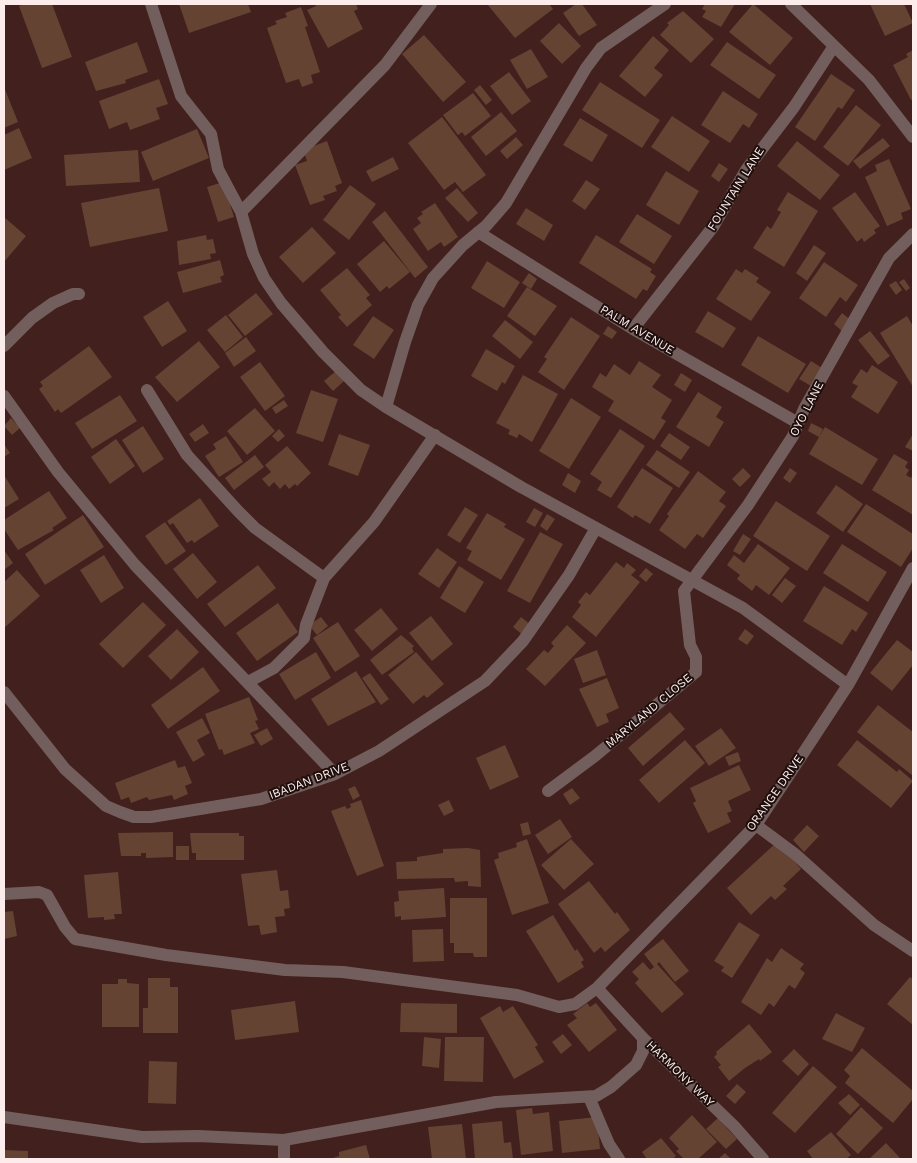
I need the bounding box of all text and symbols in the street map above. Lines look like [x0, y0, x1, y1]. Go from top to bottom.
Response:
street label: FOUNTAIN LANE [705, 145, 767, 233]
street label: PALM AVENUE [597, 302, 677, 358]
street label: OYO LANE [787, 379, 827, 439]
street label: MARYLAND CLOSE [603, 671, 695, 751]
street label: ORANGE DRIVE [743, 752, 807, 834]
street label: IBADAN DRIVE [267, 759, 351, 803]
street label: HARMONY WAY [643, 1038, 717, 1110]

